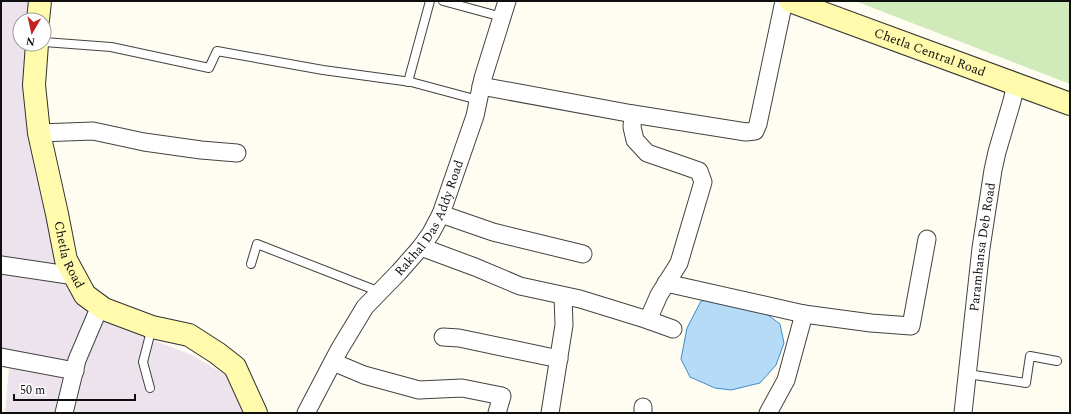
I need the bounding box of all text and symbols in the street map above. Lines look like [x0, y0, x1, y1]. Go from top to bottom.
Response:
north arrow [12, 12, 52, 52]
street label: Chetla Central Road [871, 23, 988, 82]
text: N [25, 32, 36, 50]
street label: Rakhal Das Addy Road [390, 157, 469, 281]
street label: Paramhansa Deb Road [964, 181, 1001, 313]
street label: Chetla Road [49, 219, 90, 292]
scale bar [14, 376, 135, 402]
text: 50 m [20, 381, 45, 400]

